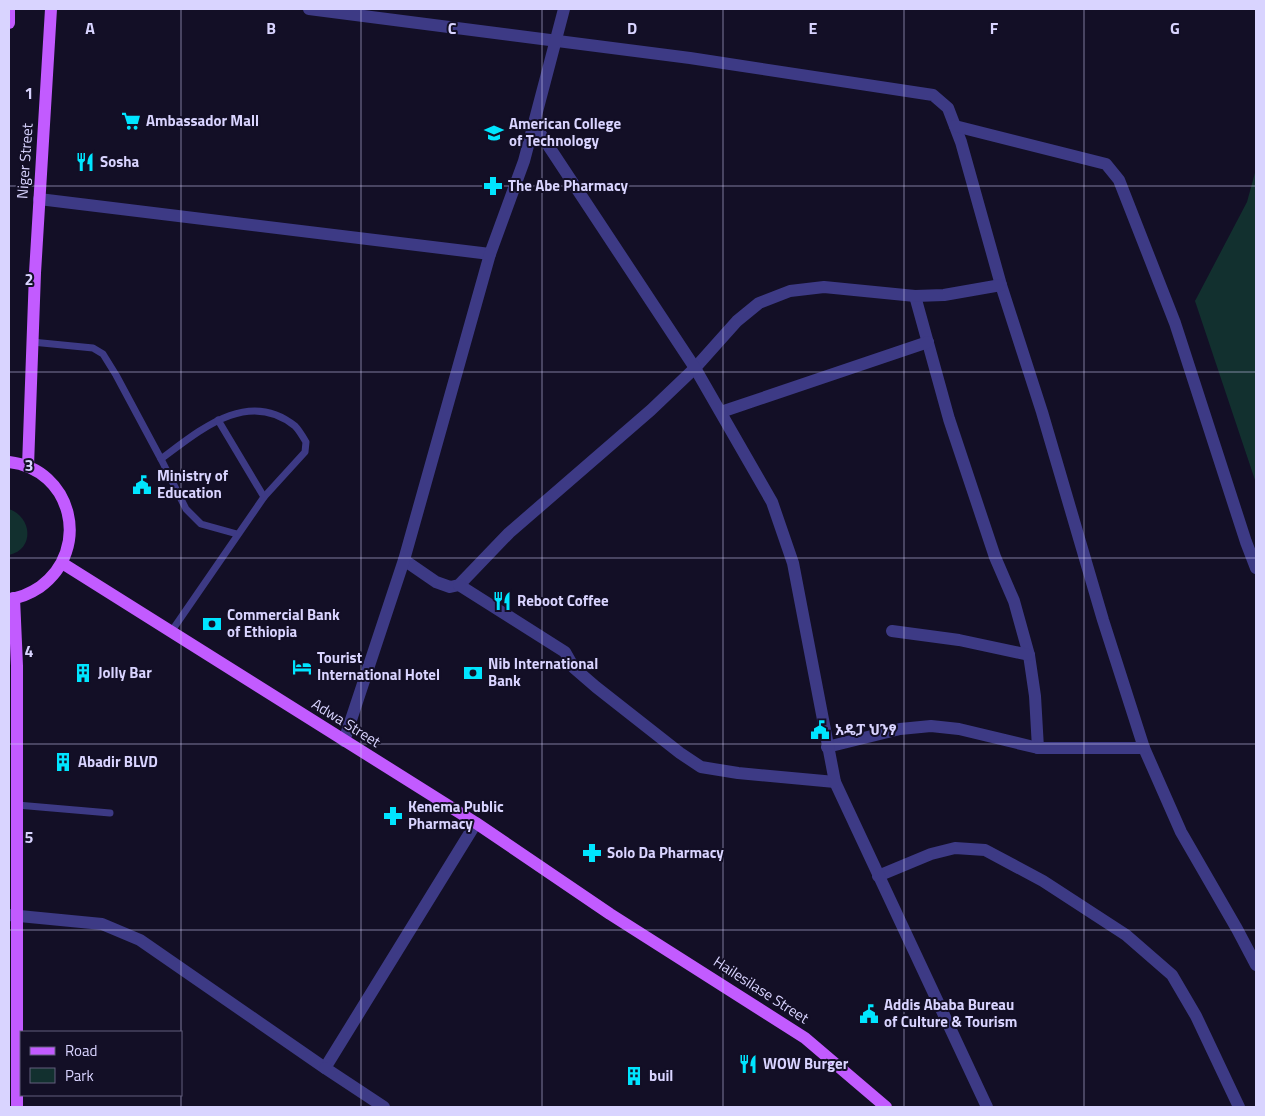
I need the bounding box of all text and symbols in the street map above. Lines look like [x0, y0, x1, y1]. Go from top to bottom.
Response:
text: A [85, 16, 95, 40]
text: B [266, 16, 276, 40]
text: C [448, 16, 457, 40]
text: D [627, 16, 637, 40]
text: E [809, 16, 818, 40]
text: F [990, 16, 999, 40]
text: G [1170, 16, 1180, 40]
text: 1 [25, 81, 33, 105]
place label: Ambassador Mall [146, 109, 259, 132]
supermarket icon: Ambassador Mall [120, 110, 142, 132]
place label: American College of Technology [509, 112, 621, 152]
street label: Niger Street [10, 122, 39, 200]
school or university icon: American College of Technology [483, 122, 505, 144]
place label: Sosha [100, 150, 140, 173]
restaurant icon: Sosha [74, 151, 96, 173]
place label: The Abe Pharmacy [508, 174, 629, 197]
pharmacy icon: The Abe Pharmacy [482, 175, 504, 197]
text: 2 [25, 267, 33, 291]
text: 3 [25, 453, 33, 477]
place label: Ministry of Education [157, 464, 229, 504]
public building icon: Ministry of Education [131, 474, 153, 496]
place label: Reboot Coffee [517, 589, 609, 612]
restaurant icon: Reboot Coffee [491, 590, 513, 612]
place label: Commercial Bank of Ethiopia [227, 603, 340, 643]
bank icon: Commercial Bank of Ethiopia [201, 613, 223, 635]
text: 4 [25, 639, 34, 663]
place label: Tourist International Hotel [317, 646, 440, 686]
place label: Nib International Bank [488, 652, 598, 692]
hotel icon: Tourist International Hotel [291, 656, 313, 678]
place label: Jolly Bar [98, 661, 152, 684]
building icon: Jolly Bar [72, 662, 94, 684]
bank icon: Nib International Bank [462, 662, 484, 684]
street label: Adwa Street [307, 692, 386, 753]
place label: አዴፓ ህንፃ [835, 718, 897, 741]
public building icon: አዴፓ ህንፃ [809, 719, 831, 741]
place label: Abadir BLVD [78, 750, 158, 773]
building icon: Abadir BLVD [52, 751, 74, 773]
place label: Kenema Public Pharmacy [408, 795, 504, 835]
pharmacy icon: Kenema Public Pharmacy [382, 805, 404, 827]
text: 5 [25, 825, 34, 849]
place label: Solo Da Pharmacy [607, 841, 724, 864]
pharmacy icon: Solo Da Pharmacy [581, 842, 603, 864]
street label: Hailesilase Street [709, 950, 814, 1030]
place label: Addis Ababa Bureau of Culture & Tourism [884, 993, 1017, 1033]
public building icon: Addis Ababa Bureau of Culture & Tourism [858, 1003, 880, 1025]
legend [20, 1031, 182, 1096]
text: Road [65, 1039, 97, 1062]
place label: WOW Burger [763, 1052, 849, 1075]
restaurant icon: WOW Burger [737, 1053, 759, 1075]
text: Park [65, 1064, 94, 1087]
place label: buil [649, 1064, 673, 1087]
building icon: buil [623, 1065, 645, 1087]

